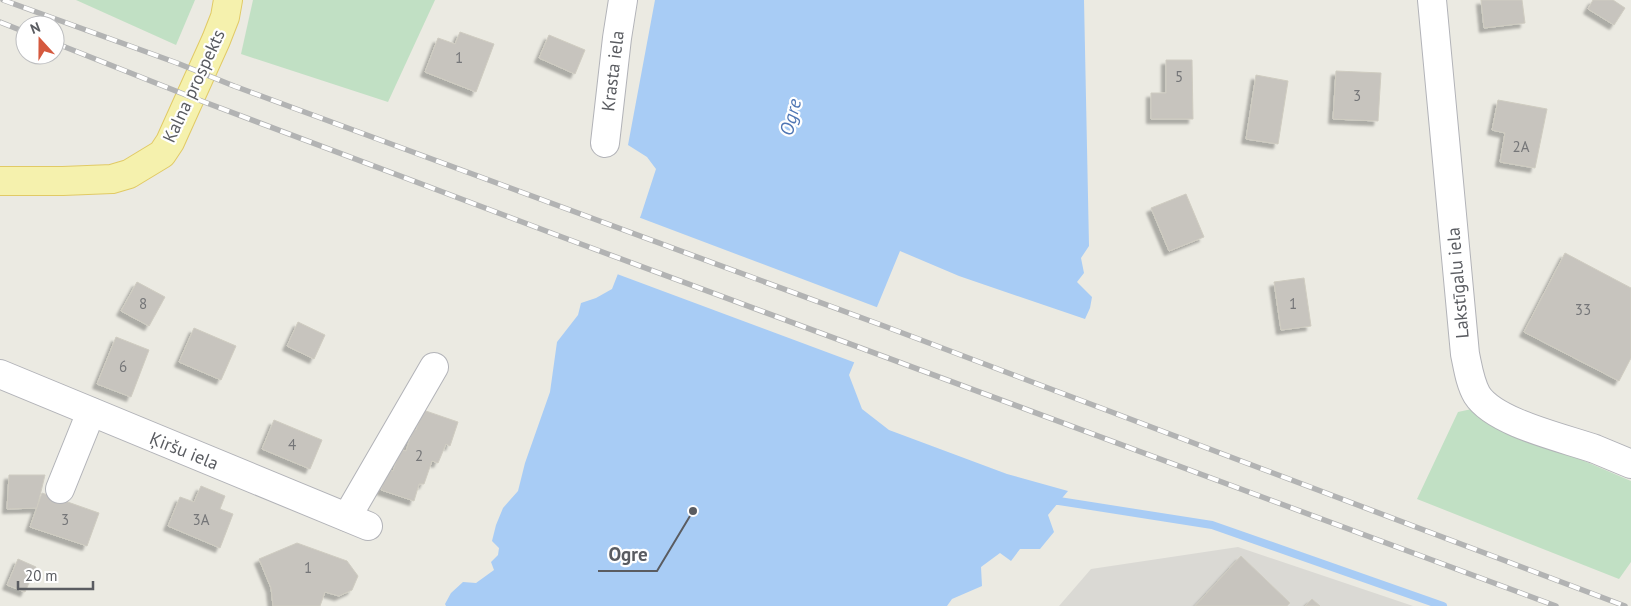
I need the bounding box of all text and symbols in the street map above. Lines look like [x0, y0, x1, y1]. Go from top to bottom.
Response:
north arrow [15, 15, 65, 65]
text: N [28, 18, 43, 38]
street label: Kalna prospekts [157, 25, 230, 146]
street label: Krasta iela [596, 29, 629, 113]
house number: 1 [455, 48, 463, 67]
house number: 5 [1175, 67, 1183, 86]
house number: 3 [1353, 86, 1361, 105]
water label: Ogre [774, 96, 806, 138]
house number: 2A [1513, 137, 1530, 156]
street label: Lakstīgalu iela [1441, 226, 1474, 340]
house number: 8 [139, 294, 147, 313]
house number: 1 [1289, 294, 1297, 313]
house number: 33 [1575, 300, 1591, 319]
house number: 6 [119, 357, 127, 376]
street label: Ķiršu iela [146, 426, 222, 475]
house number: 4 [288, 435, 296, 454]
house number: 2 [415, 446, 423, 465]
house number: 3 [61, 510, 69, 529]
house number: 3A [193, 510, 210, 529]
callout: Ogre [598, 537, 657, 571]
text: Ogre [608, 542, 648, 566]
scale bar [18, 558, 92, 590]
house number: 1 [304, 558, 312, 577]
text: 20 m [25, 566, 58, 585]

